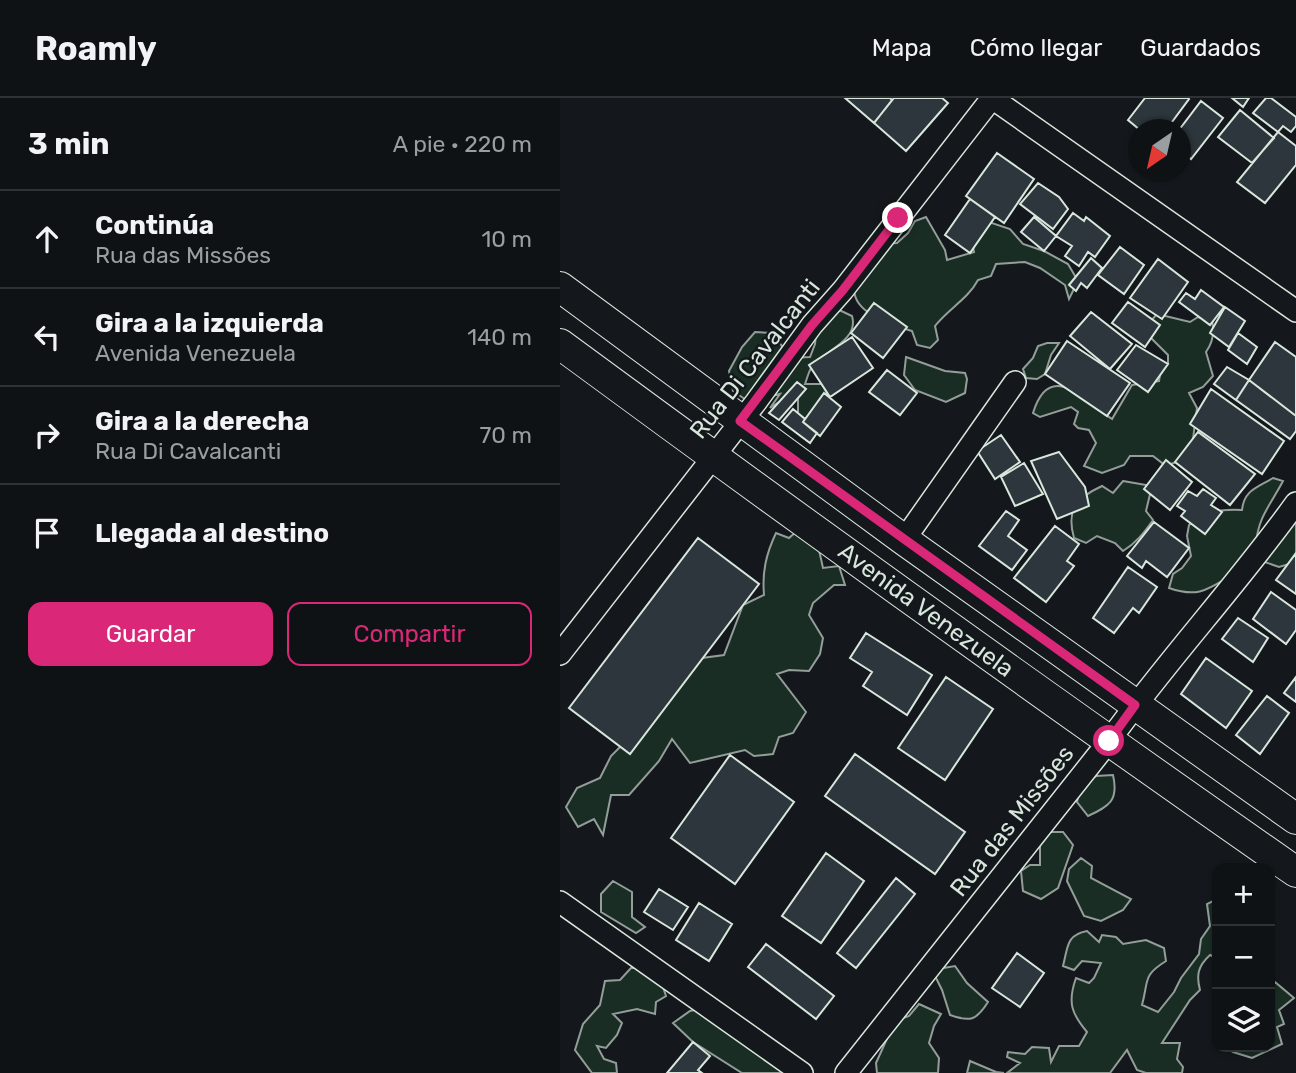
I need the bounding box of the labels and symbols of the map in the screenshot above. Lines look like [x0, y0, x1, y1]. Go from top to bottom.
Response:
north arrow [1128, 119, 1191, 182]
route end [882, 202, 913, 233]
street label: Rua Di Cavalcanti [684, 274, 826, 444]
street label: Avenida Venezuela [833, 537, 1019, 683]
route start [1093, 725, 1124, 756]
street label: Rua das Missões [944, 740, 1080, 902]

